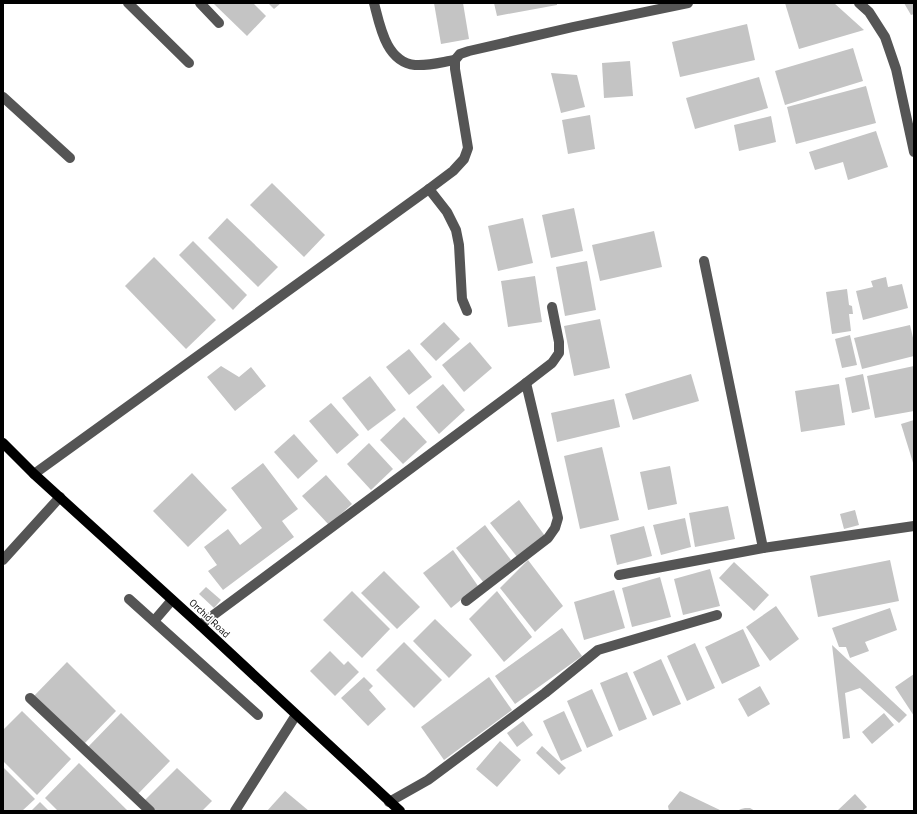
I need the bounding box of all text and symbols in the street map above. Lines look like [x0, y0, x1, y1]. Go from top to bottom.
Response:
street label: Orchid Road [186, 595, 233, 641]

